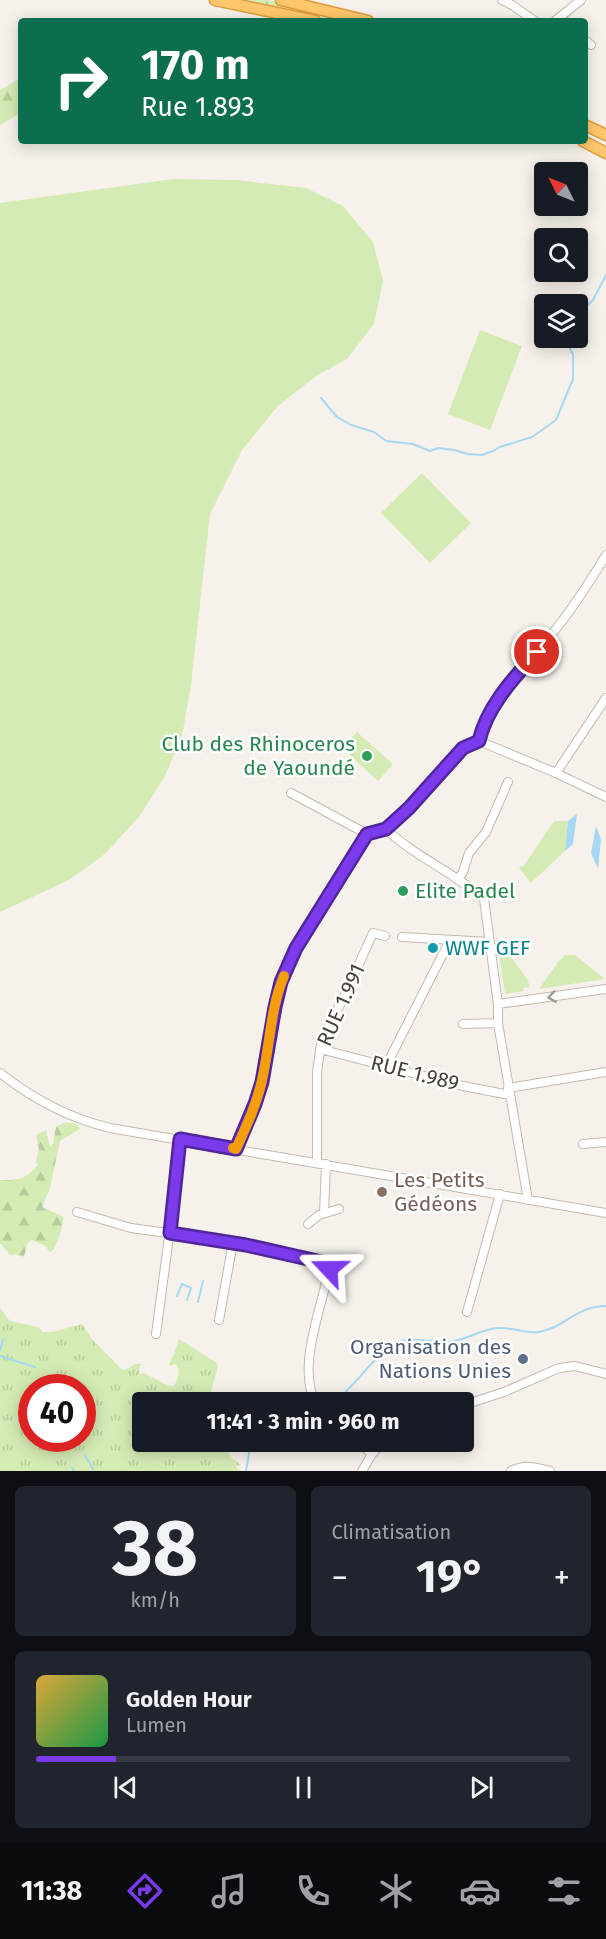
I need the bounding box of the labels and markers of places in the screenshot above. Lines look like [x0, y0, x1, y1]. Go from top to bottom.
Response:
pin [511, 626, 562, 677]
place label: Club des Rhinoceros de Yaoundé [162, 731, 355, 781]
marker: Club des Rhinoceros de Yaoundé [360, 749, 374, 763]
place label: Elite Padel [415, 878, 515, 904]
marker: Elite Padel [396, 884, 410, 898]
place label: WWF GEF [445, 935, 530, 961]
marker: WWF GEF [426, 941, 440, 955]
place label: Les Petits Gédéons [394, 1167, 485, 1217]
marker: Les Petits Gédéons [375, 1185, 389, 1199]
place label: Organisation des Nations Unies [350, 1334, 511, 1384]
marker: Organisation des Nations Unies [516, 1352, 530, 1366]

